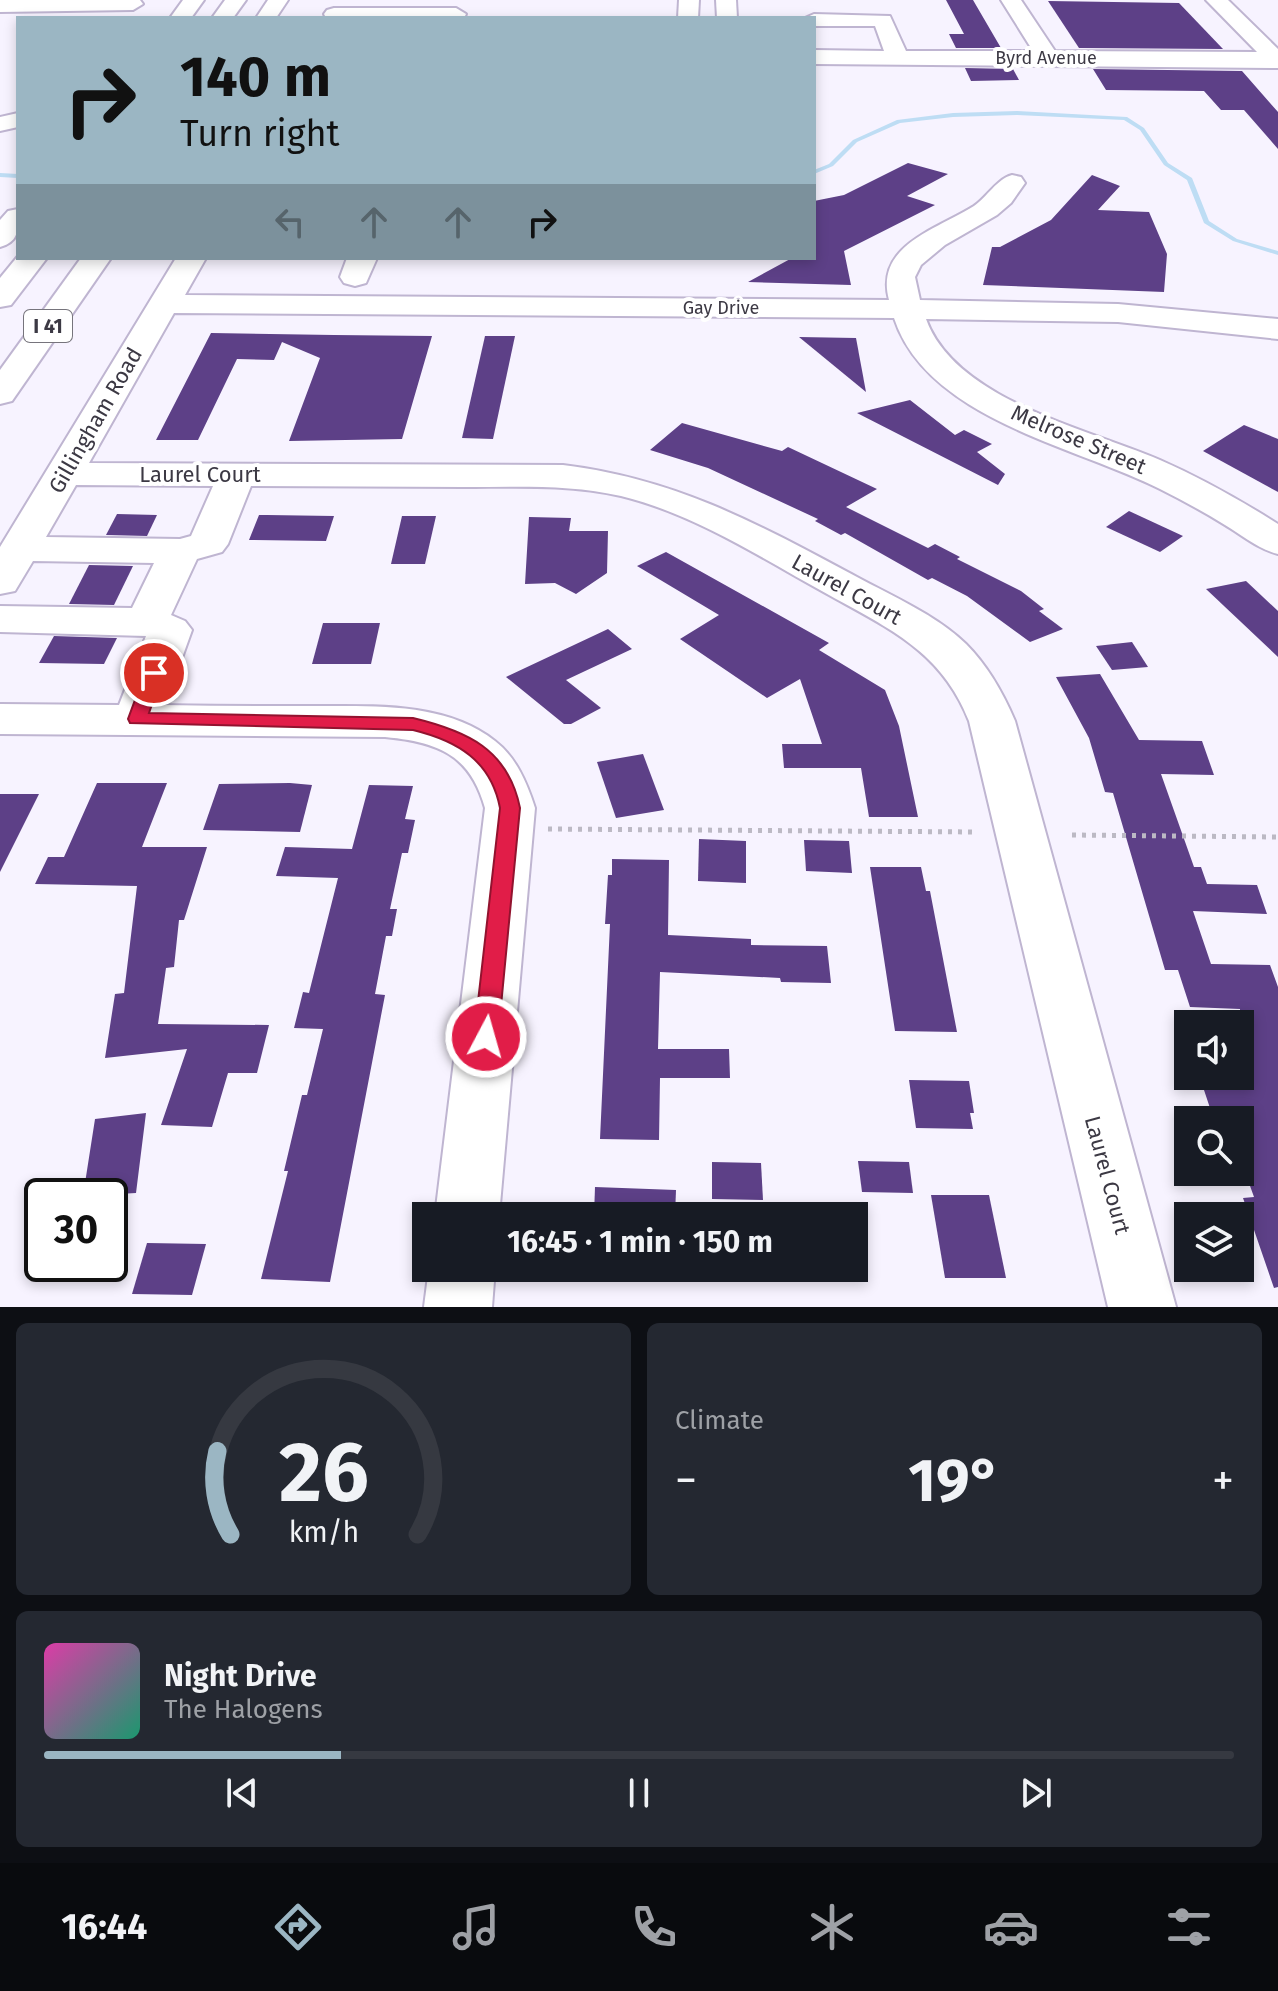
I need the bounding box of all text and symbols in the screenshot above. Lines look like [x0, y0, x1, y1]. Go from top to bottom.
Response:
text: 140 m [180, 44, 331, 111]
street label: Byrd Avenue [995, 47, 1097, 69]
icon: right [48, 48, 152, 152]
text: Turn right [180, 112, 340, 156]
icon: left [268, 200, 312, 244]
icon: ahead [352, 200, 396, 244]
icon: ahead [436, 200, 480, 244]
icon: right [520, 200, 564, 244]
street label: Gay Drive [683, 297, 759, 319]
road number: I 41 [24, 310, 72, 342]
street label: Gillingham Road [43, 343, 148, 498]
street label: Melrose Street [1007, 399, 1150, 480]
street label: Laurel Court [139, 461, 261, 488]
street label: Laurel Court [787, 548, 907, 631]
pin [120, 639, 188, 707]
icon: arrive [132, 651, 176, 695]
position arrow [444, 995, 528, 1079]
map controls [1174, 1010, 1254, 1282]
button: sound [1174, 1010, 1254, 1090]
button: search [1174, 1106, 1254, 1186]
street label: Laurel Court [1079, 1113, 1136, 1237]
speed limit sign: 30 [24, 1178, 128, 1282]
button: layers [1174, 1202, 1254, 1282]
text: 16:45 · 1 min · 150 m [507, 1224, 773, 1260]
text: Climate [675, 1405, 764, 1436]
text: 26 [279, 1423, 368, 1523]
text: 19° [908, 1445, 1001, 1517]
text: − [675, 1454, 697, 1507]
text: + [1212, 1454, 1234, 1507]
text: km/h [288, 1515, 359, 1550]
text: Night Drive [164, 1658, 317, 1694]
text: The Halogens [164, 1694, 323, 1725]
icon: previous [220, 1771, 264, 1815]
icon: pause [617, 1771, 661, 1815]
icon: next [1014, 1771, 1058, 1815]
icon: directions [270, 1899, 326, 1955]
icon: music [448, 1899, 504, 1955]
icon: phone [626, 1899, 682, 1955]
icon: climate [804, 1899, 860, 1955]
icon: car [983, 1899, 1039, 1955]
icon: filters [1161, 1899, 1217, 1955]
text: 16:44 [61, 1905, 147, 1949]

